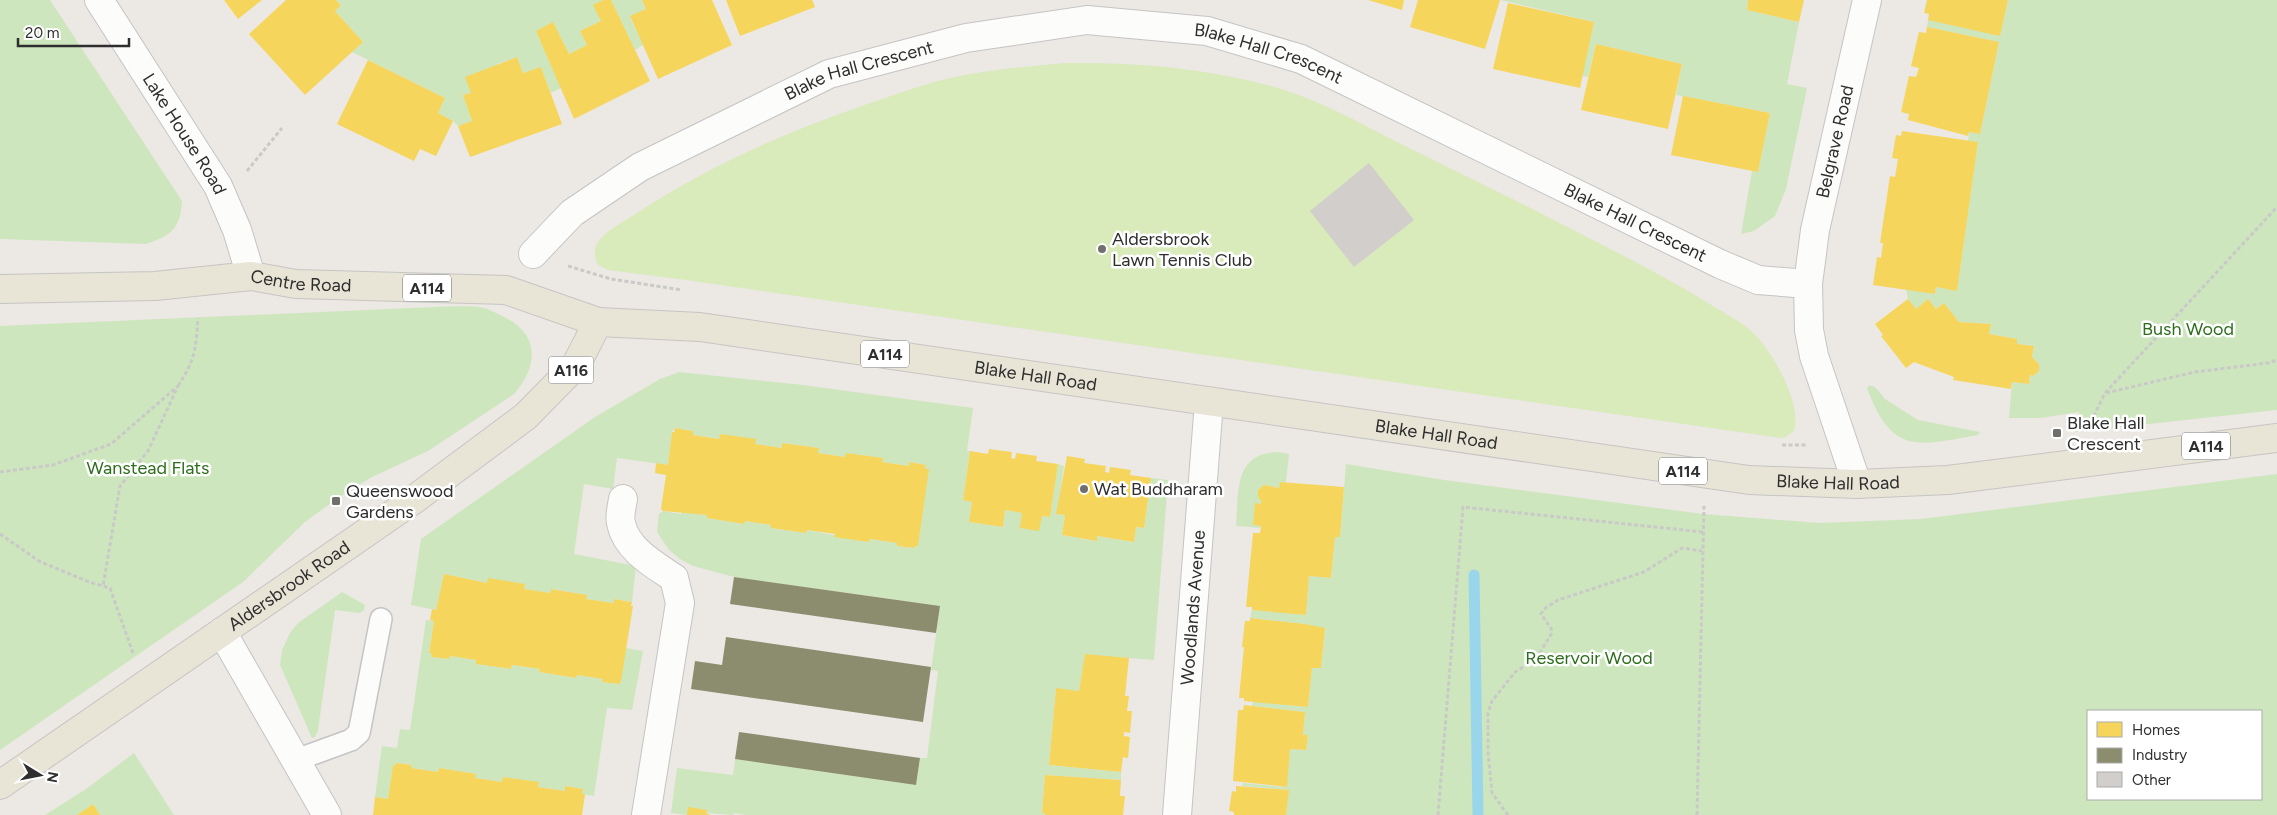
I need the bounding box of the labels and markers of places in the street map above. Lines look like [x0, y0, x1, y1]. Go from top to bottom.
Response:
place label: Aldersbrook Lawn Tennis Club [1112, 228, 1252, 271]
marker: Aldersbrook Lawn Tennis Club [1096, 243, 1108, 255]
place label: Blake Hall Crescent [2067, 412, 2145, 455]
marker: Blake Hall Crescent [2051, 427, 2063, 439]
place label: Wat Buddharam [1094, 478, 1223, 500]
place label: Queenswood Gardens [346, 480, 454, 523]
marker: Wat Buddharam [1078, 483, 1090, 495]
marker: Queenswood Gardens [330, 495, 342, 507]

